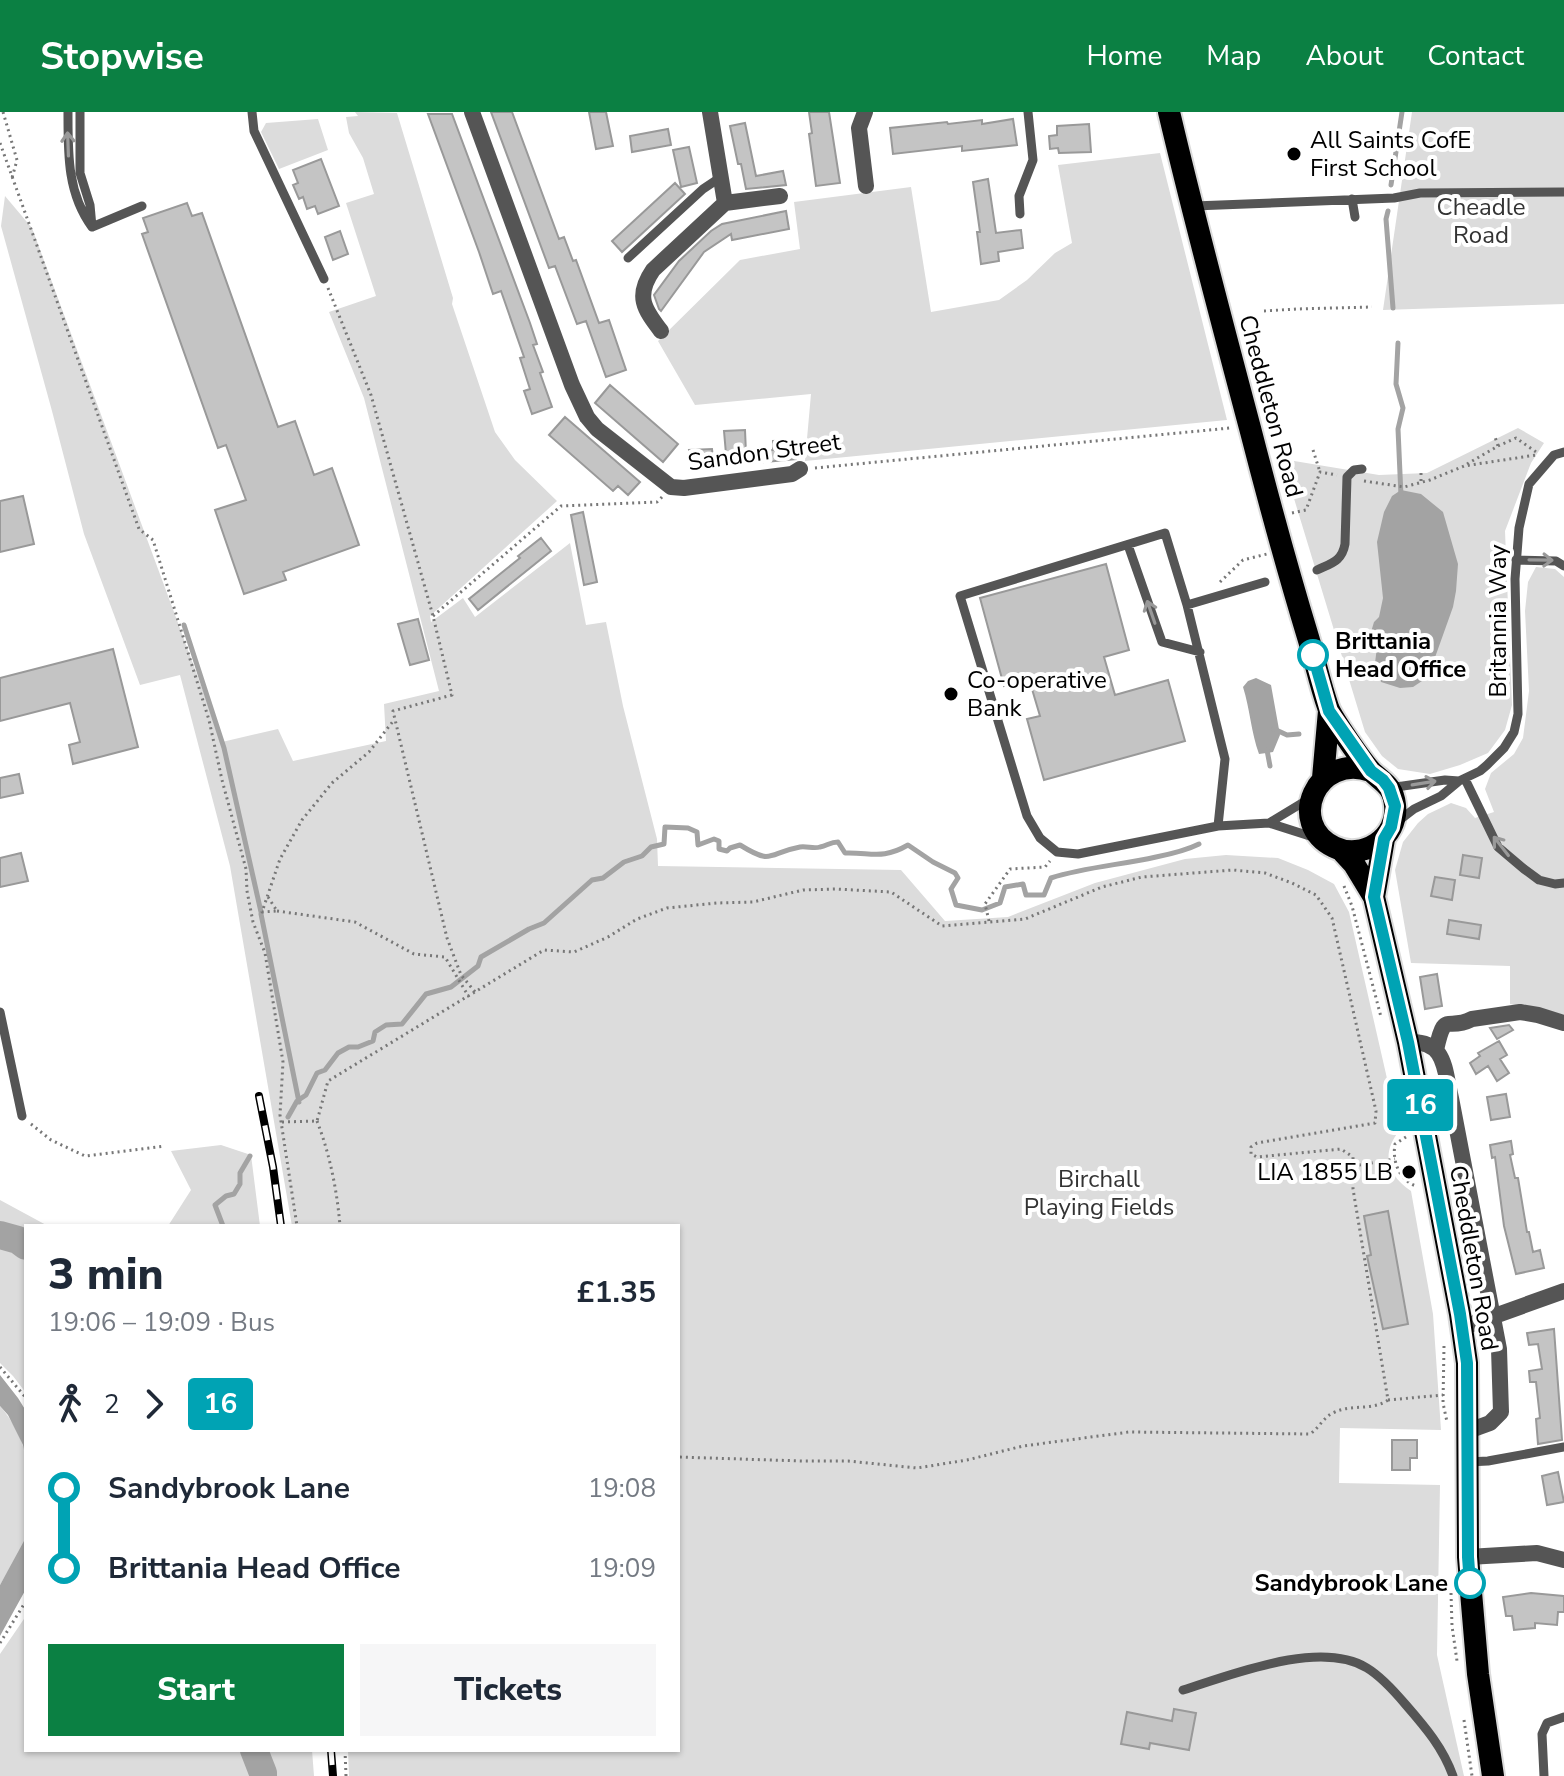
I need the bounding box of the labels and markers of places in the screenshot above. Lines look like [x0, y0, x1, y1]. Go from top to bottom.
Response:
place label: All Saints CofE First School [1310, 124, 1471, 184]
marker: All Saints CofE First School [1285, 145, 1303, 163]
place label: Brittania Head Office [1335, 625, 1466, 685]
marker: Brittania Head Office [1298, 640, 1328, 670]
place label: Co-operative Bank [967, 664, 1107, 724]
marker: Co-operative Bank [942, 685, 960, 703]
place label: LIA 1855 LB [1257, 1156, 1393, 1188]
marker: LIA 1855 LB [1400, 1163, 1418, 1181]
place label: Sandybrook Lane [1254, 1567, 1448, 1599]
marker: Sandybrook Lane [1455, 1568, 1485, 1598]

